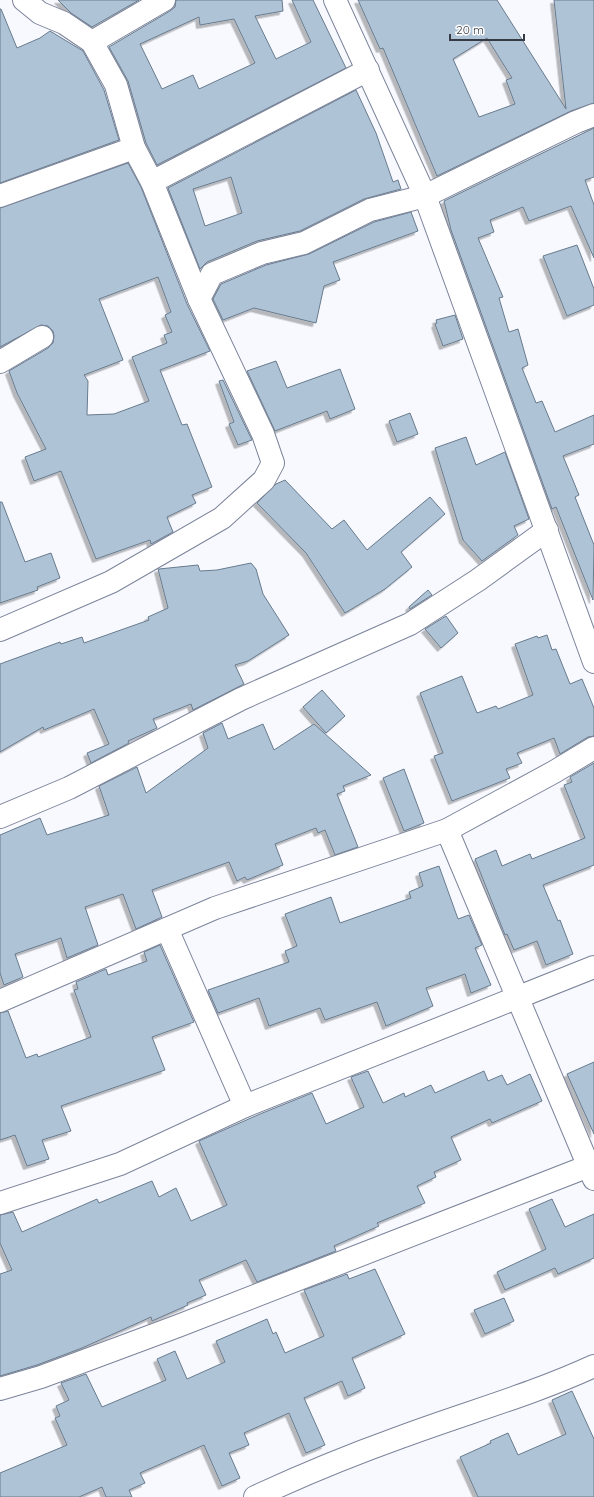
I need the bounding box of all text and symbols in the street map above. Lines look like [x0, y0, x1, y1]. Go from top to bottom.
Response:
scale bar [450, 16, 524, 42]
text: 20 m [456, 22, 484, 37]

